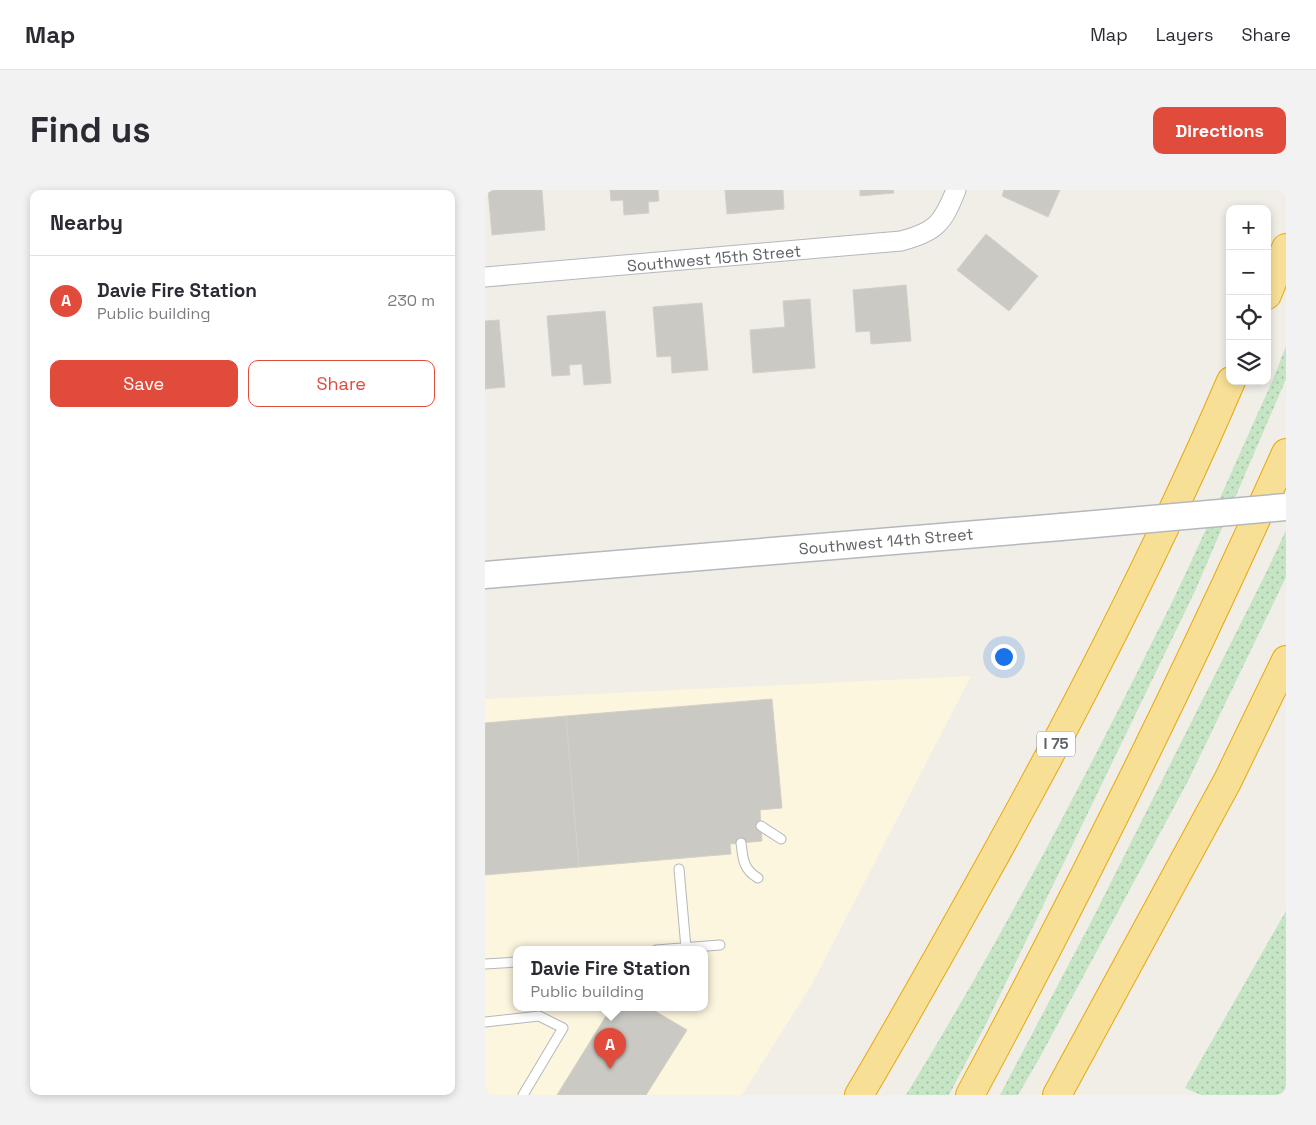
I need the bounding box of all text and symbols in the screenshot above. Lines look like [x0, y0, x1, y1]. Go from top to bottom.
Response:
text: Map [25, 19, 75, 50]
text: Map [1090, 23, 1128, 46]
text: Layers [1156, 23, 1213, 46]
text: Share [1241, 23, 1291, 46]
button: Directions [1153, 107, 1286, 154]
text: Find us [30, 108, 151, 152]
map controls [1226, 205, 1271, 385]
button: + [1226, 205, 1271, 250]
text: Nearby [50, 209, 123, 236]
street label: Southwest 15th Street [626, 240, 802, 277]
button: − [1226, 250, 1271, 295]
text: Davie Fire Station [97, 278, 257, 303]
text: A [61, 290, 71, 311]
text: 230 m [388, 290, 435, 311]
button: locate [1226, 295, 1271, 340]
text: Public building [97, 303, 210, 324]
button: layers [1226, 340, 1271, 385]
button: Save [50, 360, 238, 407]
button: Share [248, 360, 435, 407]
street label: Southwest 14th Street [798, 523, 974, 560]
your location [991, 644, 1017, 670]
road number: I 75 [1037, 732, 1075, 756]
popup [513, 946, 708, 1011]
text: Davie Fire Station [530, 956, 691, 981]
text: Public building [530, 981, 644, 1002]
pin: A [594, 1028, 626, 1069]

